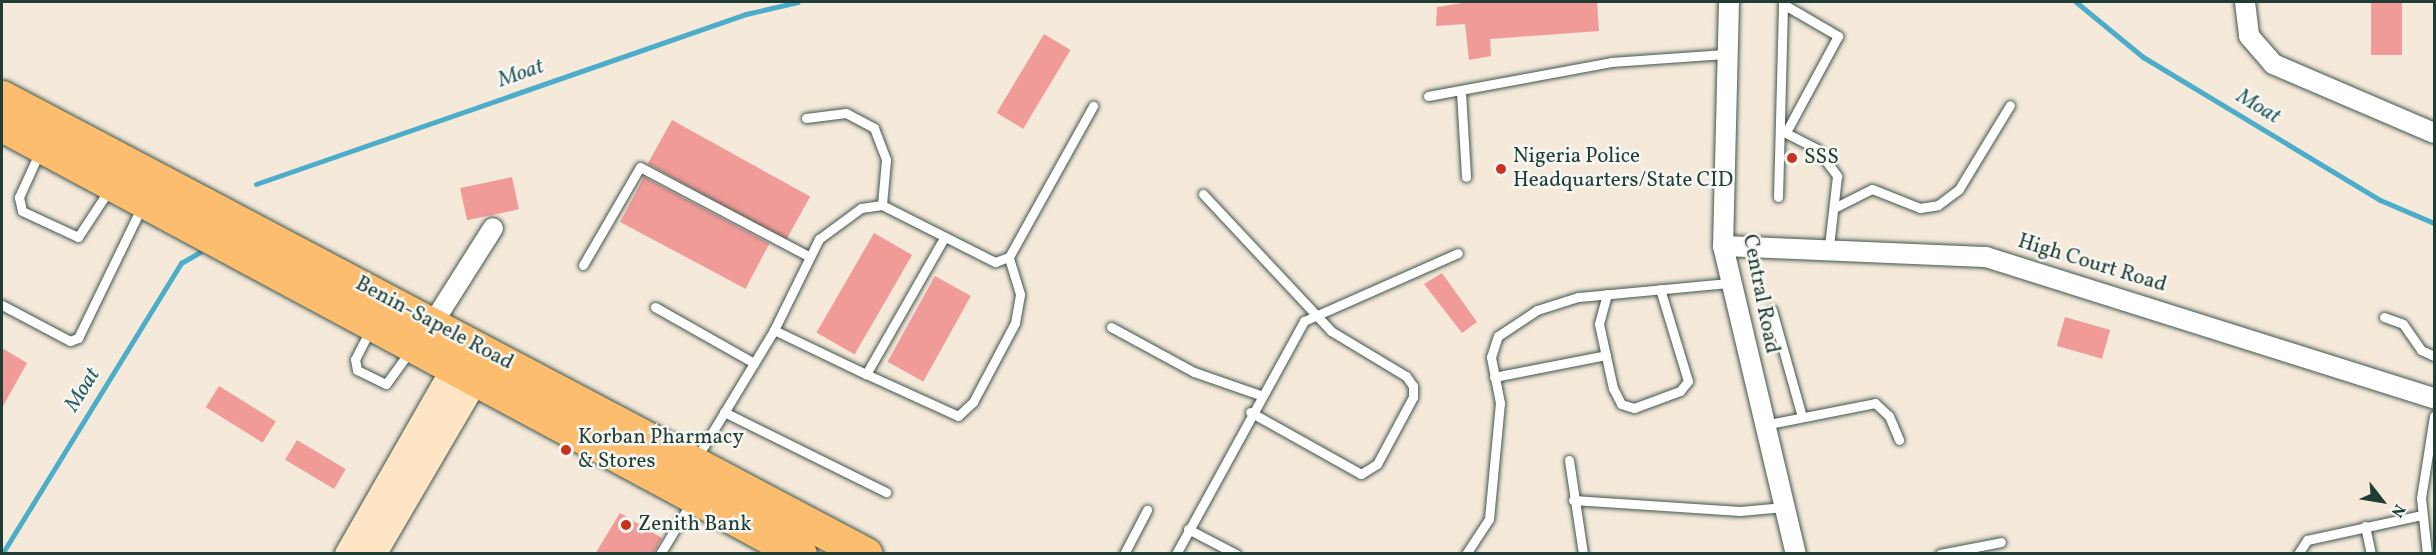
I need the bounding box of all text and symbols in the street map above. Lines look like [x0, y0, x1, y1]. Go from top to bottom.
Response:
water label: Moat [495, 54, 547, 94]
water label: Moat [2231, 84, 2285, 130]
place label: Nigeria Police Headquarters/State CID [1513, 144, 1733, 194]
place label: SSS [1804, 145, 1839, 171]
marker: SSS [1785, 151, 1799, 165]
marker: Nigeria Police Headquarters/State CID [1494, 162, 1508, 176]
street label: High Court Road [2015, 229, 2169, 299]
street label: Central Road [1736, 232, 1784, 356]
street label: Benin-Sapele Road [351, 272, 517, 376]
water label: Moat [59, 363, 107, 417]
place label: Korban Pharmacy & Stores [578, 425, 744, 475]
marker: Korban Pharmacy & Stores [559, 443, 573, 457]
north arrow [2352, 471, 2412, 531]
text: N [2385, 500, 2410, 521]
place label: Zenith Bank [638, 512, 752, 538]
marker: Zenith Bank [619, 518, 633, 532]

